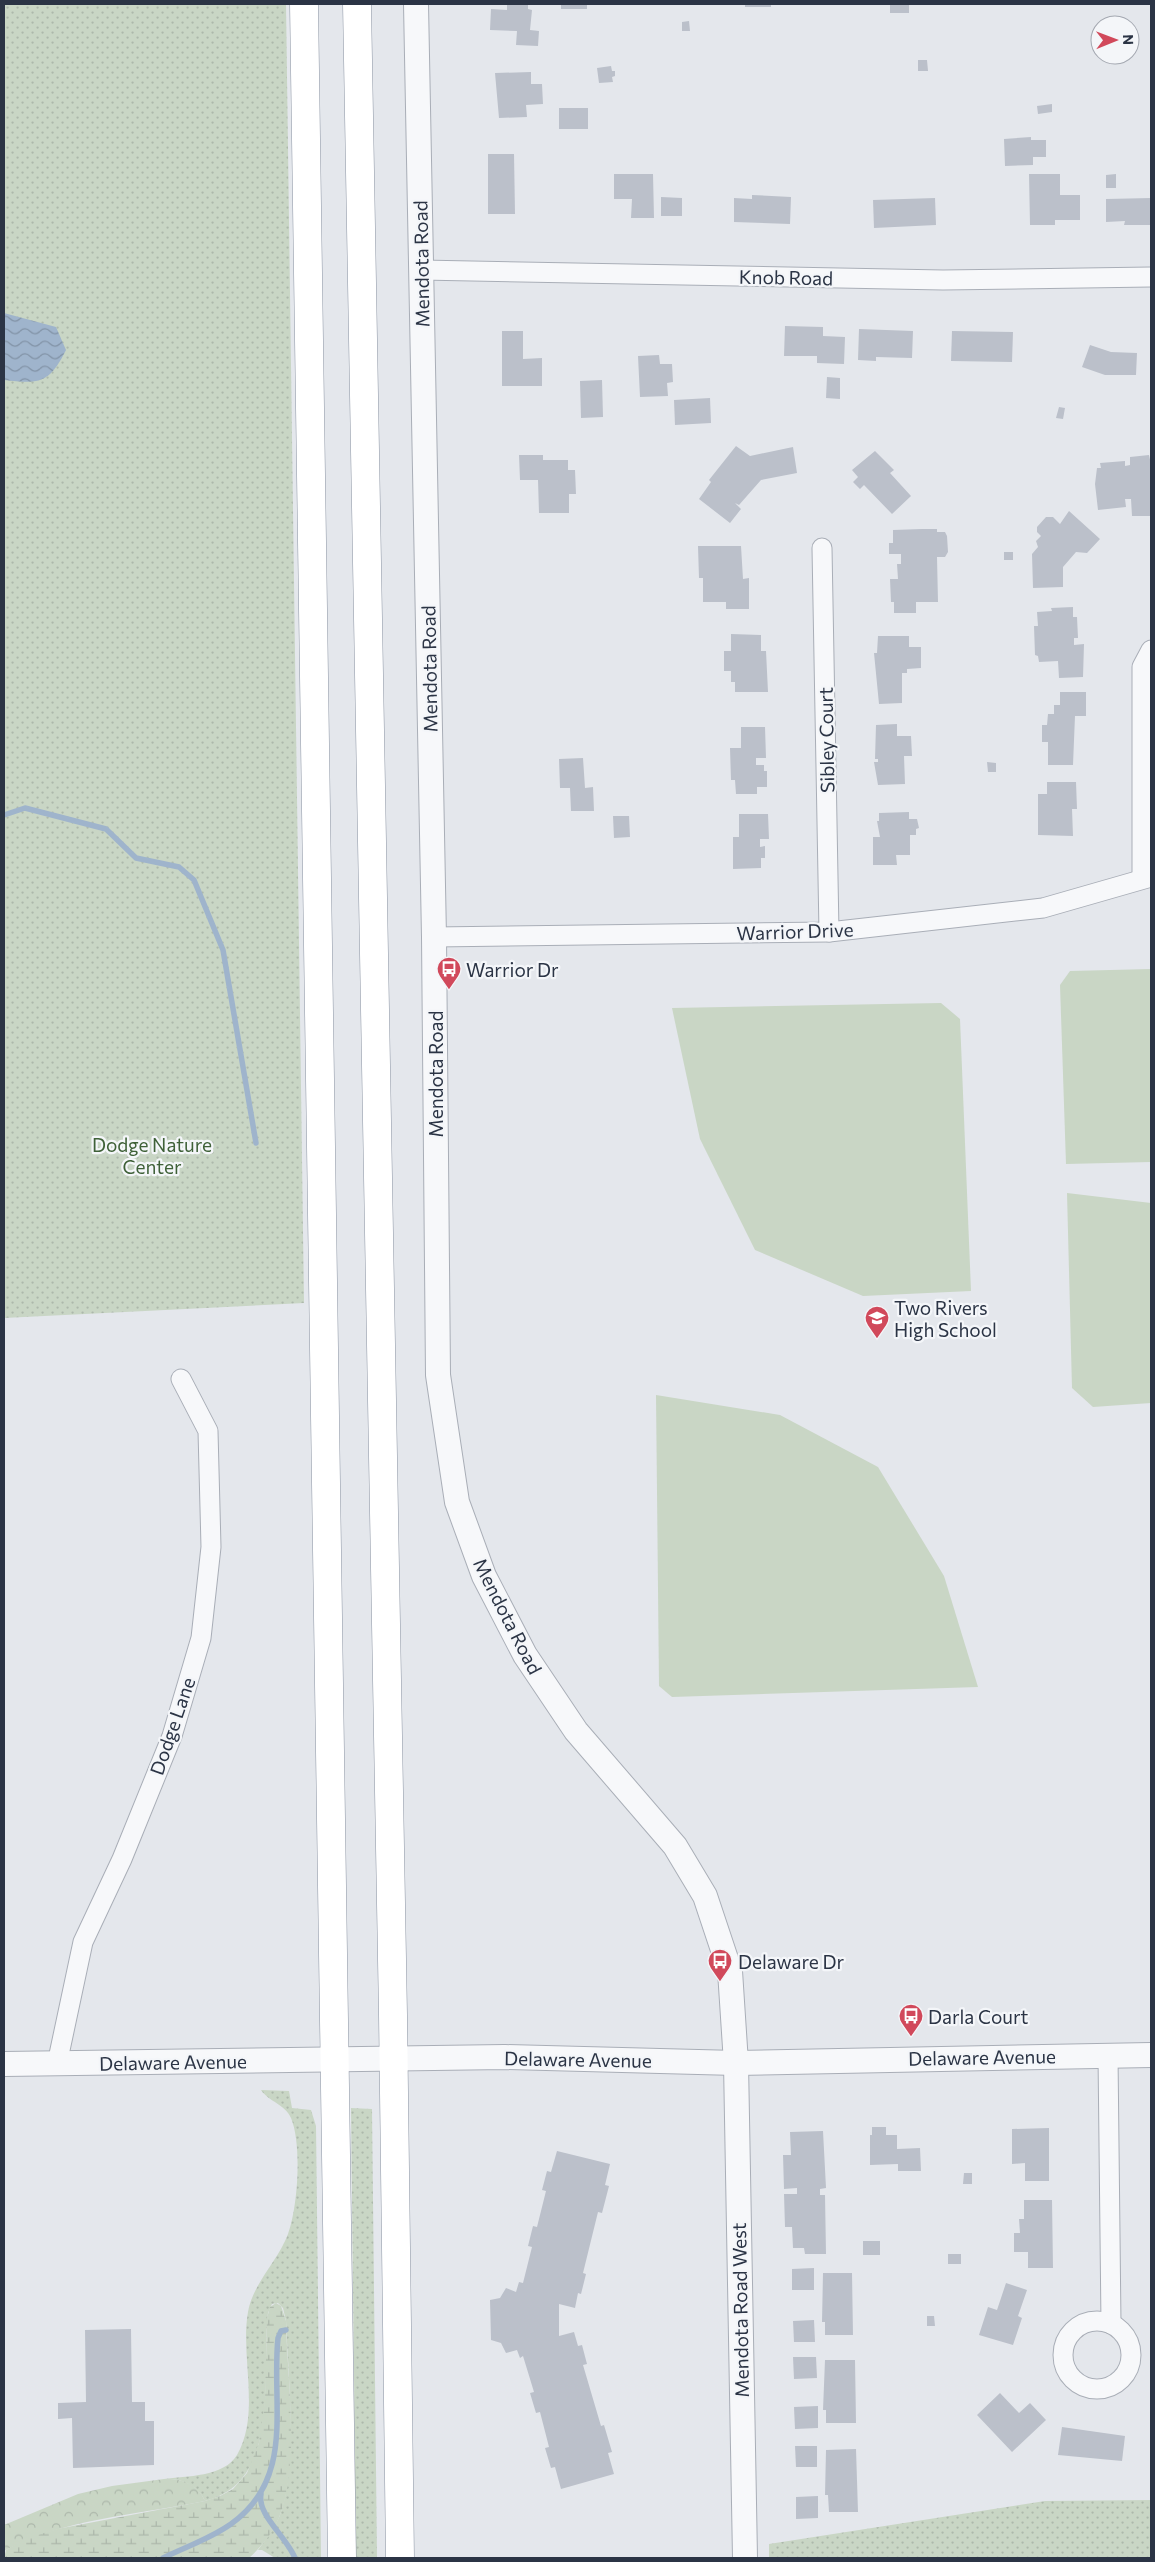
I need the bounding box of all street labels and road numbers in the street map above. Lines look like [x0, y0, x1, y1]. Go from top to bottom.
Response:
street label: Mendota Road [408, 200, 434, 328]
street label: Knob Road [739, 265, 833, 289]
street label: Mendota Road [416, 605, 442, 733]
street label: Sibley Court [814, 687, 838, 793]
street label: Warrior Drive [736, 917, 854, 945]
street label: Mendota Road [424, 1011, 447, 1137]
street label: Mendota Road [469, 1554, 547, 1678]
street label: Dodge Lane [145, 1674, 199, 1778]
street label: Delaware Avenue [908, 2044, 1056, 2070]
street label: Delaware Avenue [504, 2046, 652, 2072]
street label: Delaware Avenue [99, 2049, 247, 2075]
street label: Mendota Road West [727, 2222, 753, 2398]

